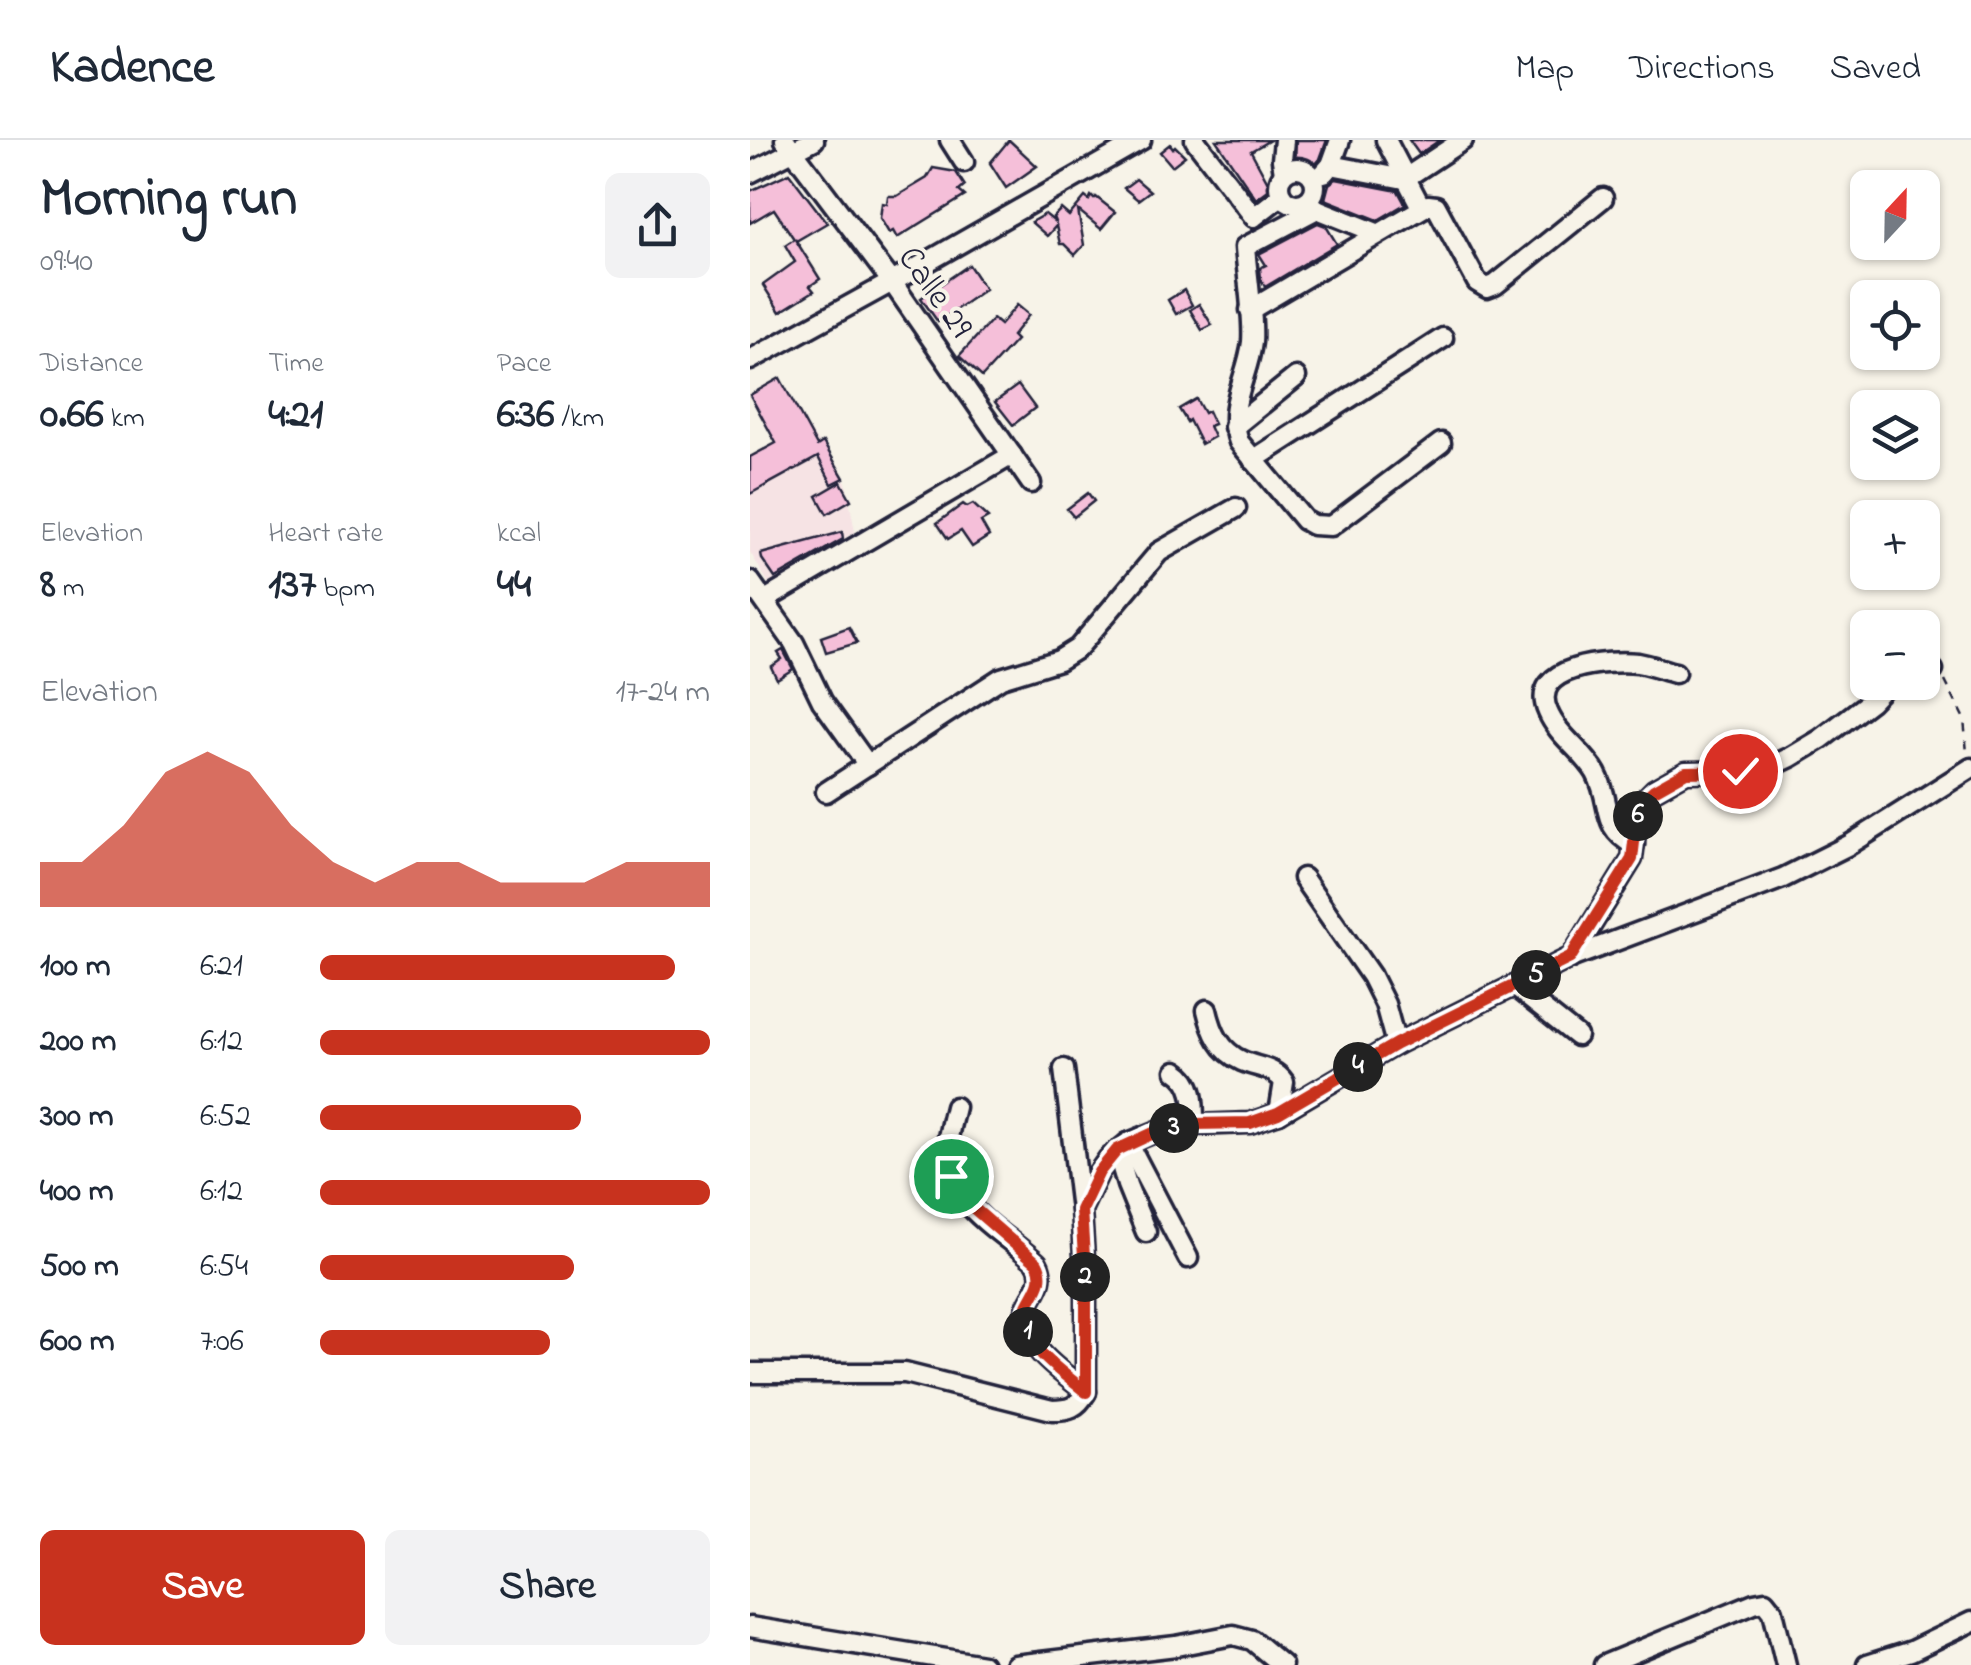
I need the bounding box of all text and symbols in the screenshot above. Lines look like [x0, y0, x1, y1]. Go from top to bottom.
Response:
text: Kadence [50, 34, 214, 104]
text: Map [1515, 44, 1574, 95]
text: Directions [1629, 44, 1775, 95]
text: Saved [1830, 44, 1921, 95]
text: Morning run [40, 161, 297, 241]
north arrow [1850, 170, 1940, 260]
map controls [1850, 170, 1940, 700]
button: share [605, 173, 710, 278]
street label: Calle 29 [884, 237, 985, 350]
text: 09:40 [40, 239, 93, 286]
button: locate [1850, 280, 1940, 370]
text: Distance [40, 344, 143, 385]
text: Time [268, 344, 324, 385]
text: Pace [497, 344, 551, 385]
text: 0.66 [40, 385, 104, 446]
text: 4:21 [268, 385, 323, 446]
text: 6:36 [497, 385, 555, 446]
button: layers [1850, 390, 1940, 480]
text: km [104, 399, 145, 440]
text: /km [555, 399, 604, 440]
button: + [1850, 500, 1940, 590]
text: Elevation [40, 514, 143, 555]
text: Heart rate [268, 514, 383, 555]
text: kcal [497, 514, 541, 555]
text: 8 [40, 555, 56, 616]
text: 137 [268, 555, 316, 616]
text: 44 [497, 555, 531, 616]
text: m [56, 569, 85, 610]
text: bpm [316, 569, 375, 610]
button: − [1850, 610, 1940, 700]
text: Elevation [40, 670, 158, 717]
text: 17–24 m [616, 670, 710, 717]
pin [1698, 729, 1783, 814]
icon: check [1713, 744, 1768, 799]
pin: 6 [1613, 791, 1663, 841]
text: 6 [1632, 795, 1644, 836]
text: 100 m [40, 944, 111, 991]
text: 6:21 [200, 944, 243, 991]
pin: 5 [1511, 950, 1561, 1000]
text: 5 [1528, 954, 1544, 995]
text: 200 m [40, 1019, 116, 1066]
text: 6:12 [200, 1019, 243, 1066]
pin: 4 [1333, 1042, 1383, 1092]
text: 4 [1352, 1046, 1364, 1087]
text: 300 m [40, 1094, 114, 1141]
text: 6:52 [200, 1094, 251, 1141]
pin: 3 [1149, 1103, 1199, 1153]
text: 3 [1168, 1107, 1180, 1148]
pin [909, 1134, 994, 1219]
icon: arrive [924, 1149, 979, 1204]
text: 400 m [40, 1169, 114, 1216]
text: 6:12 [200, 1169, 243, 1216]
text: 500 m [40, 1244, 119, 1291]
text: 6:54 [200, 1244, 248, 1291]
pin: 2 [1060, 1252, 1110, 1302]
text: 2 [1078, 1256, 1092, 1297]
pin: 1 [1003, 1307, 1053, 1357]
text: 1 [1024, 1311, 1032, 1352]
text: 600 m [40, 1319, 115, 1366]
text: 7:06 [200, 1319, 244, 1366]
button: Save [40, 1530, 365, 1645]
button: Share [385, 1530, 710, 1645]

